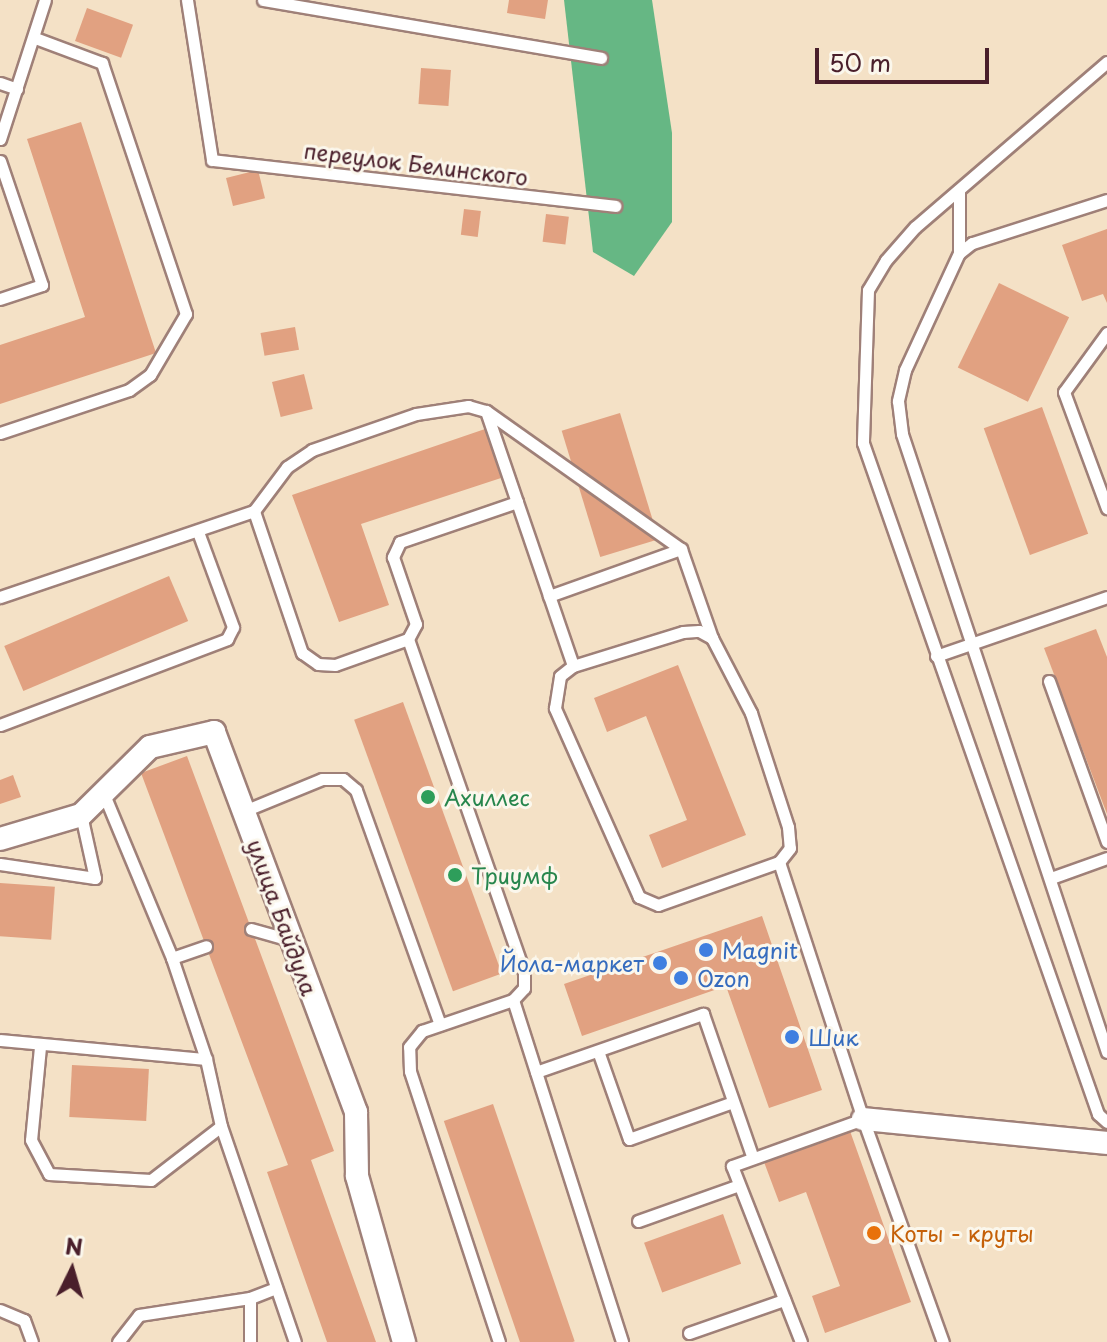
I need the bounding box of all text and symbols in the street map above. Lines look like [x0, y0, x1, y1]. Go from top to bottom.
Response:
scale bar [819, 32, 993, 82]
text: 50 m [829, 44, 891, 80]
street label: переулок Белинского [302, 136, 530, 190]
place label: Ахиллес [444, 784, 530, 810]
marker: Ахиллес [419, 788, 437, 806]
street label: улица Байдула [242, 835, 324, 999]
place label: Триумф [471, 862, 558, 888]
marker: Триумф [446, 866, 464, 884]
place label: Magnit [722, 937, 798, 963]
marker: Magnit [697, 941, 715, 959]
place label: Йола-маркет [500, 950, 644, 976]
marker: Йола-маркет [651, 954, 669, 972]
place label: Ozon [697, 965, 750, 991]
marker: Ozon [672, 969, 690, 987]
place label: Шик [808, 1024, 858, 1050]
marker: Шик [783, 1028, 801, 1046]
place label: Коты - круты [890, 1220, 1035, 1246]
marker: Коты - круты [865, 1224, 883, 1242]
text: N [64, 1228, 84, 1263]
north arrow [32, 1230, 112, 1310]

